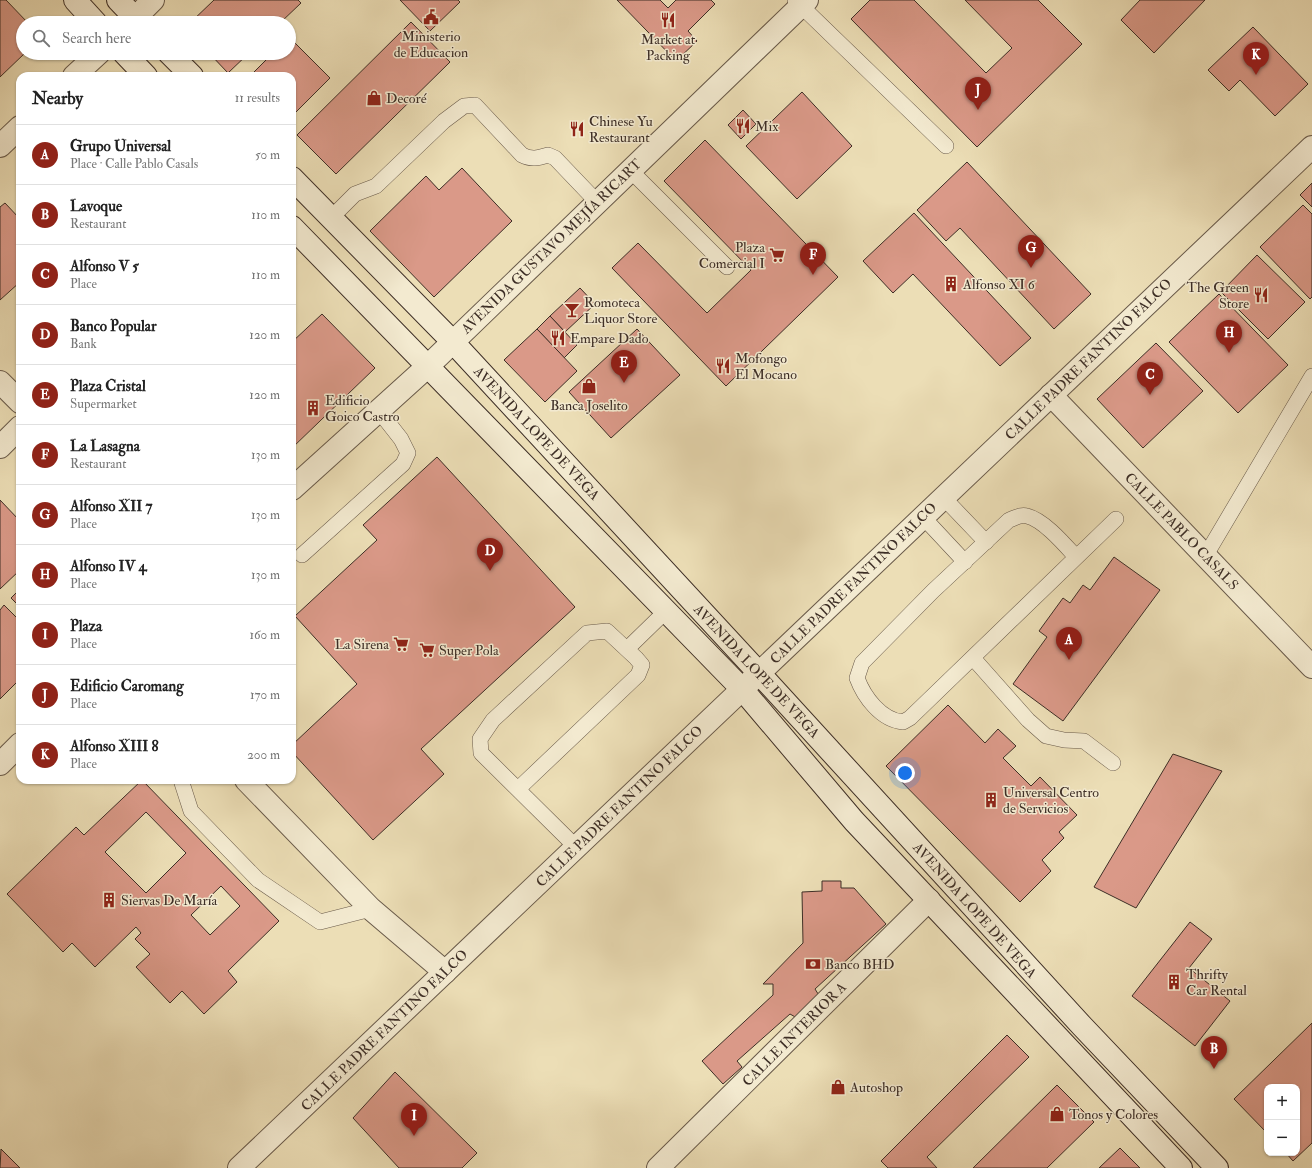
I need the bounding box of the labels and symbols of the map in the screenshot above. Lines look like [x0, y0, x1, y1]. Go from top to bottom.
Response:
public building icon: Ministerio de Educacion [422, 8, 440, 26]
restaurant icon: Market at Packing [659, 11, 677, 29]
place label: Ministerio de Educacion [394, 28, 468, 61]
place label: Market at Packing [641, 31, 696, 64]
pin: K [1243, 42, 1269, 75]
pin: J [965, 77, 991, 110]
shop icon: Decoré [365, 89, 383, 107]
place label: Decoré [386, 90, 427, 107]
place label: Chinese Yu Restaurant [589, 113, 653, 146]
restaurant icon: Mix [734, 117, 752, 135]
place label: Mix [755, 118, 779, 135]
restaurant icon: Chinese Yu Restaurant [568, 120, 586, 138]
street label: AVENIDA GUSTAVO MEJÍA RICART [457, 155, 646, 338]
pin: G [1018, 235, 1044, 268]
place label: Plaza Comercial I [699, 239, 765, 272]
pin: F [800, 242, 826, 275]
supermarket icon: Plaza Comercial I [768, 246, 786, 264]
building icon: Alfonso XI 6 [942, 275, 960, 293]
street label: CALLE PADRE FANTINO FALCO [1001, 275, 1175, 443]
place label: Alfonso XI 6 [962, 276, 1036, 293]
place label: The Green Store [1187, 279, 1249, 312]
restaurant icon: The Green Store [1252, 286, 1270, 304]
place label: Romoteca Liquor Store [584, 294, 657, 327]
bar icon: Romoteca Liquor Store [563, 301, 581, 319]
pin: H [1216, 320, 1242, 353]
restaurant icon: Empare Dado [549, 329, 567, 347]
place label: Empare Dado [570, 330, 649, 348]
pin: E [611, 350, 637, 383]
place label: Mofongo El Mocano [735, 350, 797, 383]
restaurant icon: Mofongo El Mocano [714, 357, 732, 375]
street label: AVENIDA LOPE DE VEGA [469, 362, 603, 504]
pin: C [1137, 362, 1163, 395]
shop icon: Banca Joselito [580, 377, 598, 395]
place label: Edificio Goico Castro [325, 392, 400, 425]
place label: Banca Joselito [550, 397, 628, 414]
building icon: Edificio Goico Castro [304, 399, 322, 417]
street label: CALLE PABLO CASALS [1121, 469, 1242, 594]
street label: CALLE PADRE FANTINO FALCO [766, 499, 940, 668]
pin: D [477, 538, 503, 571]
street label: AVENIDA LOPE DE VEGA [689, 600, 823, 742]
pin: A [1056, 627, 1082, 660]
supermarket icon: La Sirena [392, 635, 410, 653]
place label: La Sirena [335, 636, 389, 653]
supermarket icon: Super Pola [418, 641, 436, 659]
place label: Super Pola [439, 642, 499, 660]
street label: CALLE PADRE FANTINO FALCO [532, 722, 706, 891]
your location [895, 763, 915, 783]
place label: Universal Centro de Servicios [1003, 784, 1099, 817]
building icon: Universal Centro de Servicios [982, 791, 1000, 809]
street label: AVENIDA LOPE DE VEGA [909, 838, 1040, 982]
building icon: Siervas De María [100, 891, 118, 909]
place label: Siervas De María [121, 892, 217, 909]
street label: CALLE PADRE FANTINO FALCO [297, 946, 471, 1115]
bank icon: Banco BHD [804, 955, 822, 973]
place label: Banco BHD [825, 956, 894, 973]
place label: Thrifty Car Rental [1186, 966, 1247, 999]
building icon: Thrifty Car Rental [1165, 973, 1183, 991]
street label: CALLE INTERIOR A [739, 979, 850, 1090]
pin: B [1201, 1036, 1227, 1069]
shop icon: Autoshop [829, 1078, 847, 1096]
place label: Autoshop [849, 1079, 903, 1097]
pin: I [401, 1103, 427, 1136]
shop icon: Tonos y Colores [1048, 1105, 1066, 1123]
place label: Tonos y Colores [1069, 1106, 1158, 1124]

